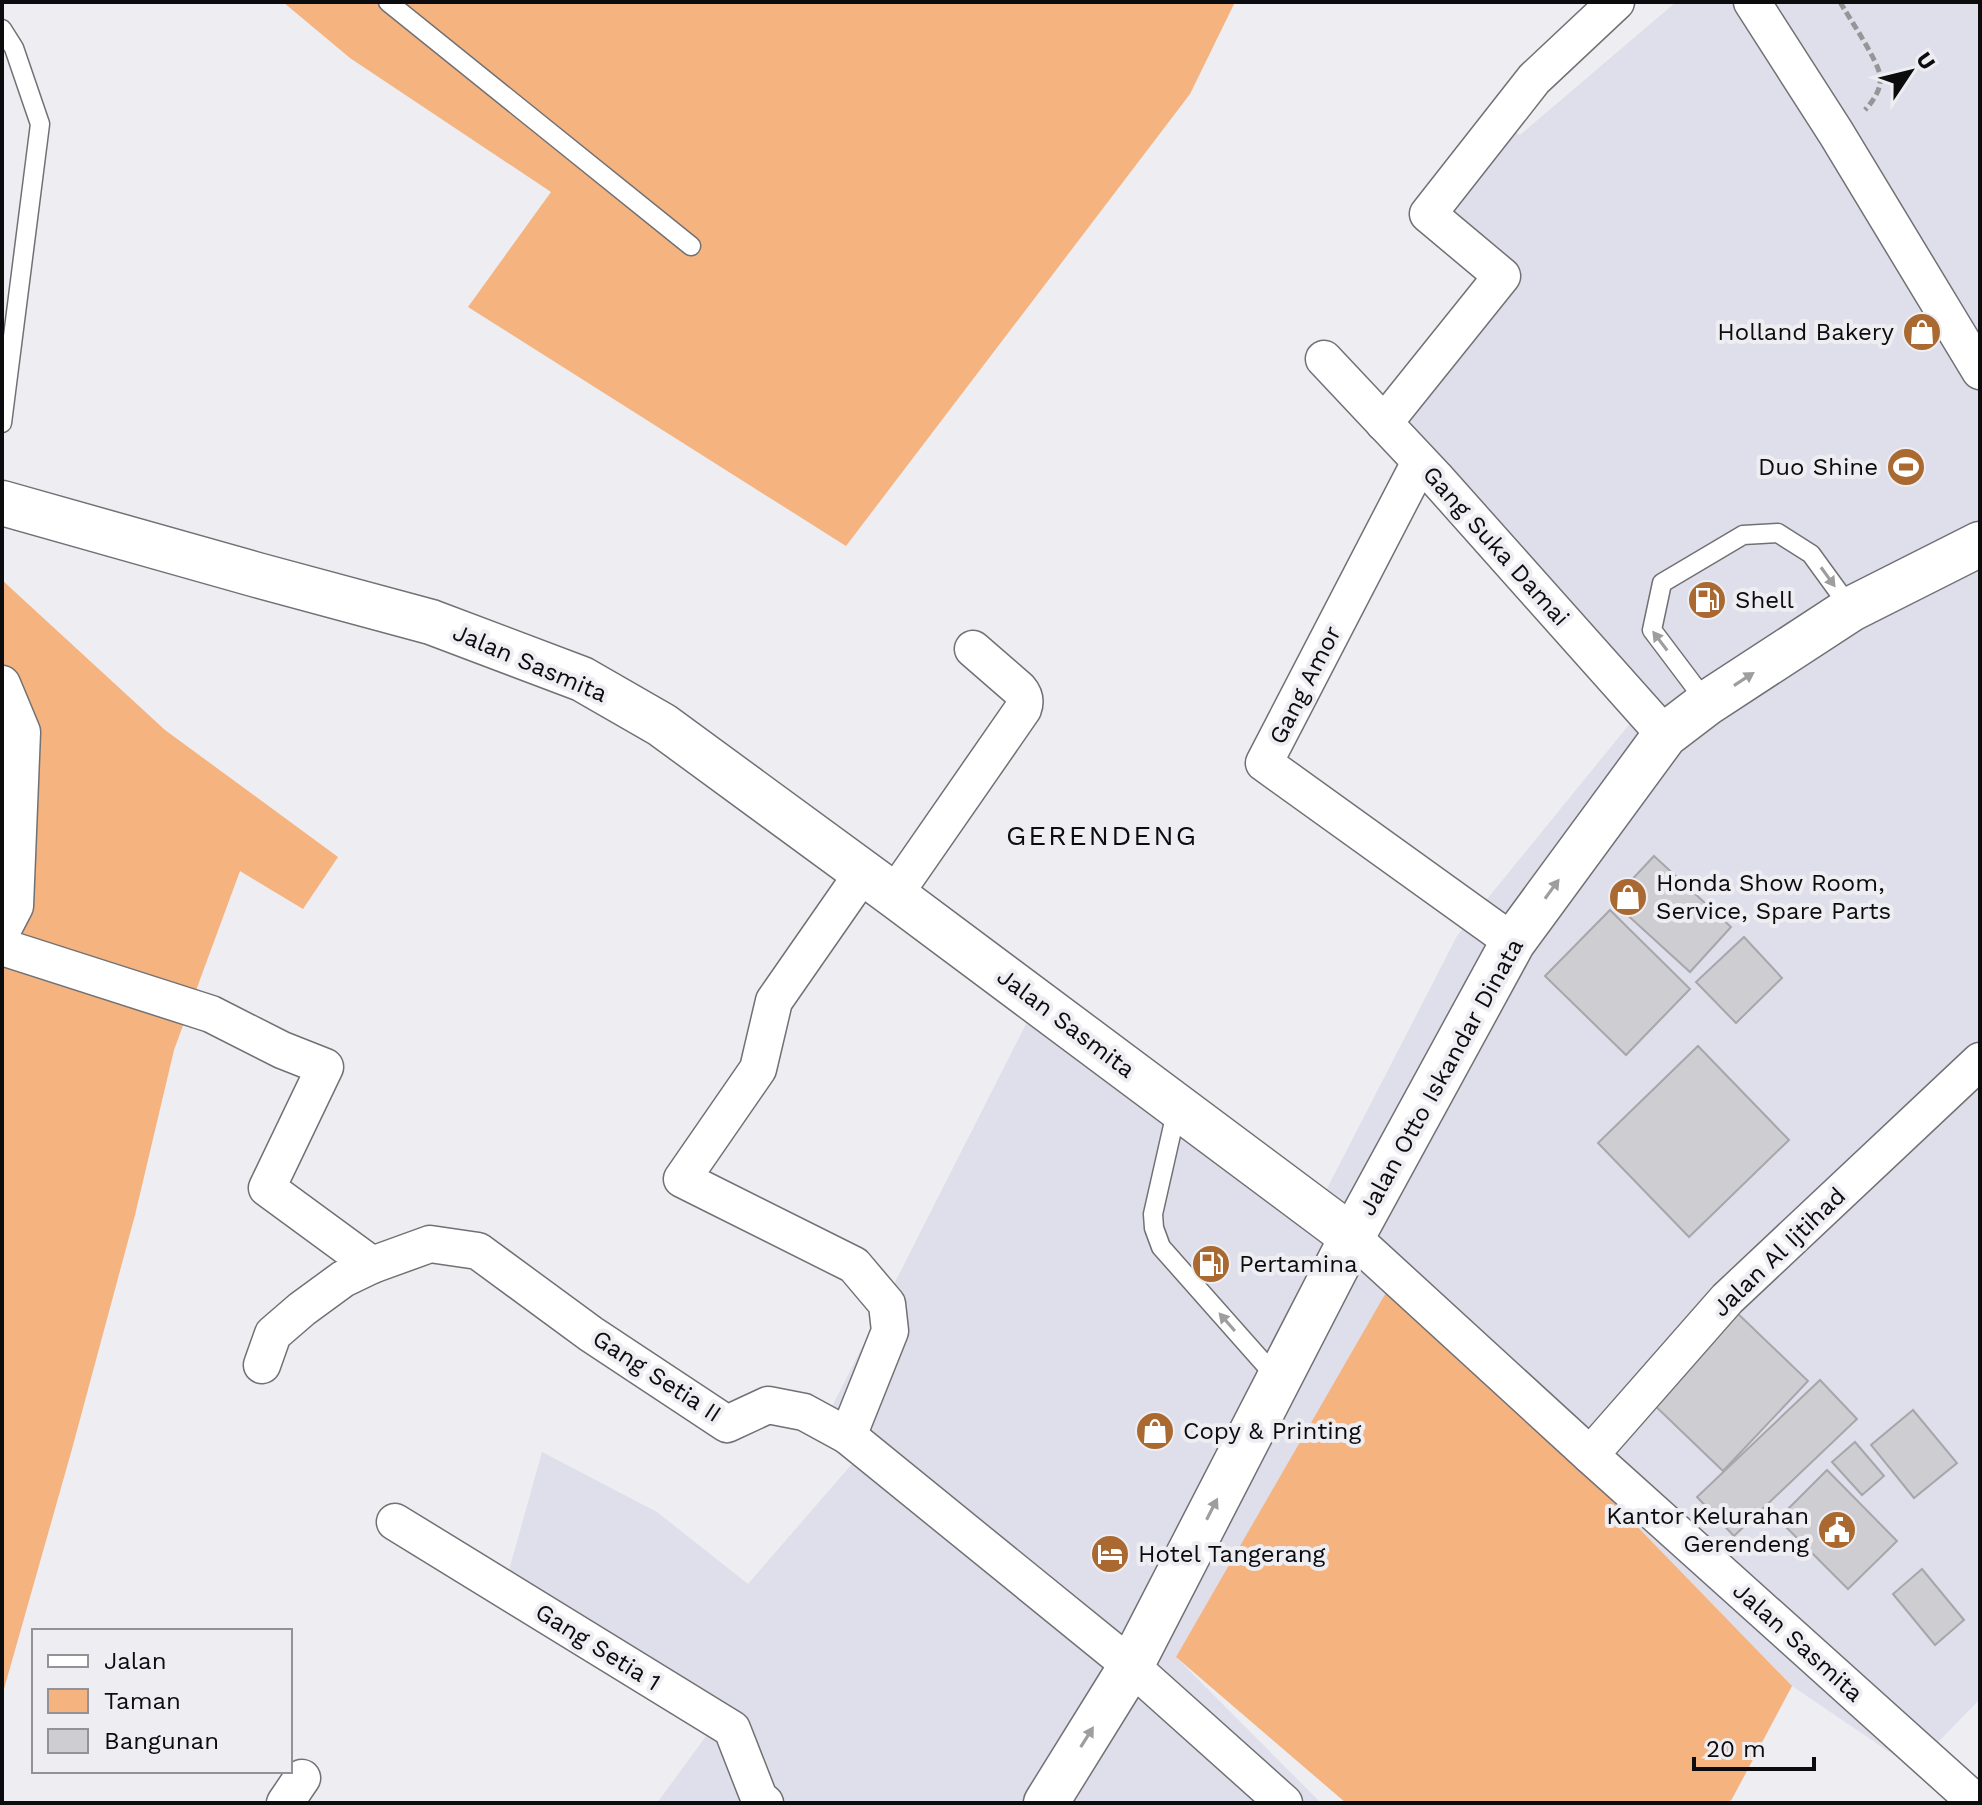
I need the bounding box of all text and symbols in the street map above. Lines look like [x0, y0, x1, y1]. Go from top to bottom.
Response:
north arrow [1870, 32, 1950, 112]
text: U [1911, 47, 1941, 74]
shop icon: Holland Bakery [1901, 311, 1943, 353]
place label: Holland Bakery [1717, 318, 1895, 346]
sports icon: Duo Shine [1885, 446, 1927, 488]
place label: Duo Shine [1758, 453, 1878, 481]
street label: Gang Suka Damai [1417, 460, 1575, 632]
one-way arrow [1820, 567, 1835, 588]
fuel station icon: Shell [1686, 579, 1728, 621]
place label: Shell [1735, 586, 1794, 614]
street label: Jalan Sasmita [449, 618, 611, 708]
street label: Gang Amor [1263, 621, 1347, 749]
one-way arrow [1653, 631, 1669, 651]
one-way arrow [1734, 672, 1755, 687]
district label: GERENDENG [1006, 819, 1198, 852]
place label: Honda Show Room, Service, Spare Parts [1656, 869, 1891, 925]
shop icon: Honda Show Room, Service, Spare Parts [1607, 876, 1649, 918]
one-way arrow [1544, 878, 1559, 899]
street label: Jalan Otto Iskandar Dinata [1353, 934, 1529, 1220]
street label: Jalan Sasmita [992, 962, 1140, 1084]
street label: Jalan Al Ijtihad [1707, 1182, 1851, 1322]
fuel station icon: Pertamina [1190, 1243, 1232, 1285]
place label: Pertamina [1239, 1250, 1358, 1278]
one-way arrow [1219, 1312, 1236, 1332]
street label: Gang Setia II [588, 1324, 726, 1428]
shop icon: Copy & Printing [1134, 1410, 1176, 1452]
place label: Copy & Printing [1183, 1417, 1361, 1445]
one-way arrow [1206, 1497, 1219, 1520]
place label: Kantor Kelurahan Gerendeng [1606, 1502, 1809, 1558]
public building icon: Kantor Kelurahan Gerendeng [1816, 1509, 1858, 1551]
hotel icon: Hotel Tangerang [1089, 1533, 1131, 1575]
place label: Hotel Tangerang [1138, 1540, 1326, 1568]
street label: Jalan Sasmita [1727, 1576, 1869, 1708]
street label: Gang Setia 1 [530, 1597, 666, 1697]
legend [32, 1629, 292, 1773]
text: Jalan [104, 1647, 167, 1675]
text: Taman [104, 1687, 181, 1715]
scale bar [1694, 1721, 1814, 1771]
one-way arrow [1080, 1726, 1094, 1748]
text: Bangunan [104, 1727, 219, 1755]
text: 20 m [1706, 1735, 1766, 1763]

